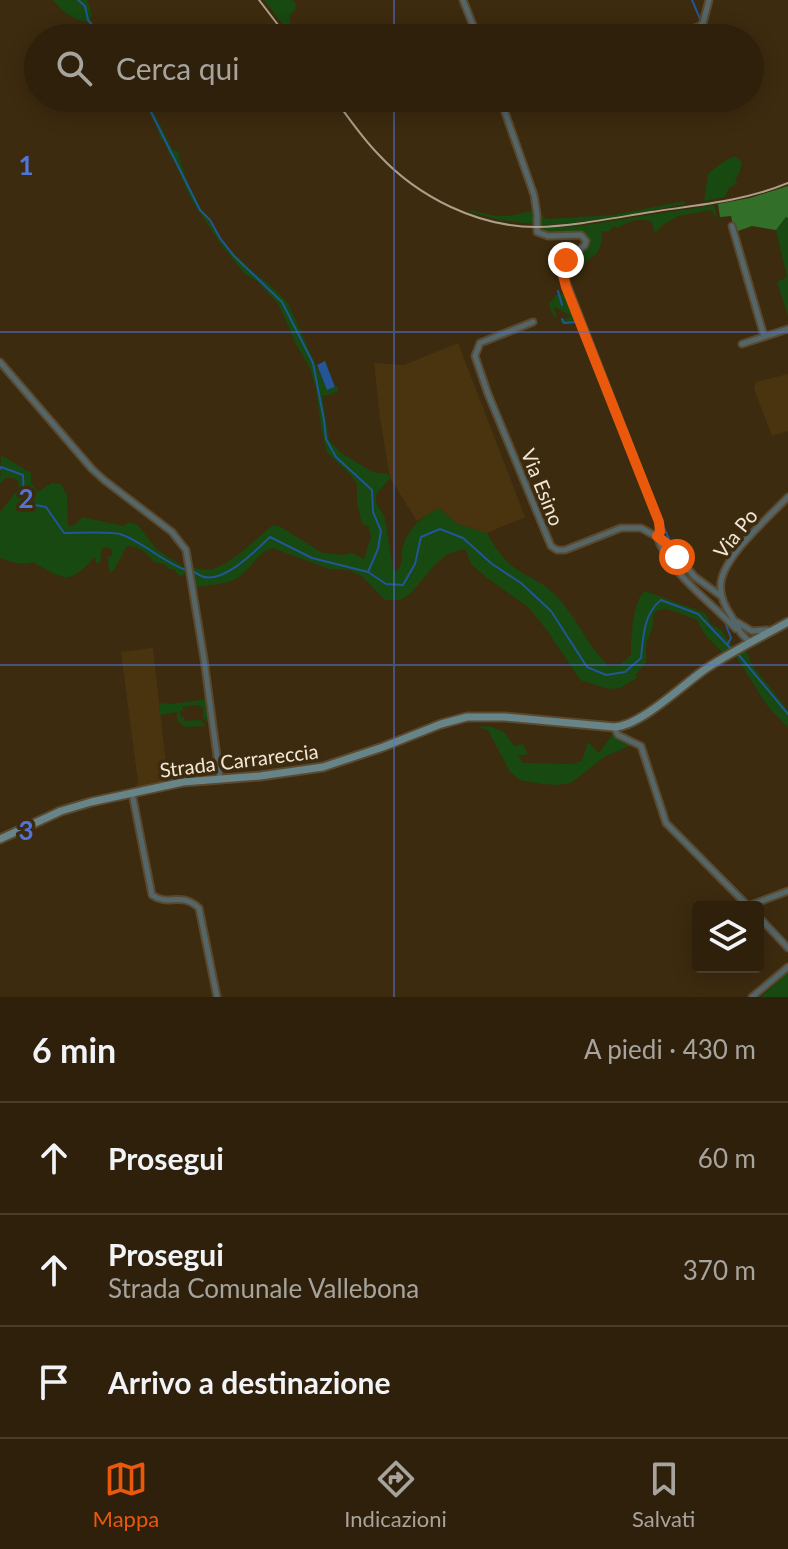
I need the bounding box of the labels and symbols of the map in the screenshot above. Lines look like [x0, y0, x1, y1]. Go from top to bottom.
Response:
text: 1 [18, 149, 34, 181]
route end [548, 242, 584, 278]
street label: Via Esino [517, 445, 569, 529]
text: 2 [18, 482, 34, 514]
street label: Via Po [708, 504, 762, 562]
route start [659, 539, 695, 575]
street label: Strada Carrareccia [158, 738, 320, 782]
text: 3 [18, 814, 34, 846]

